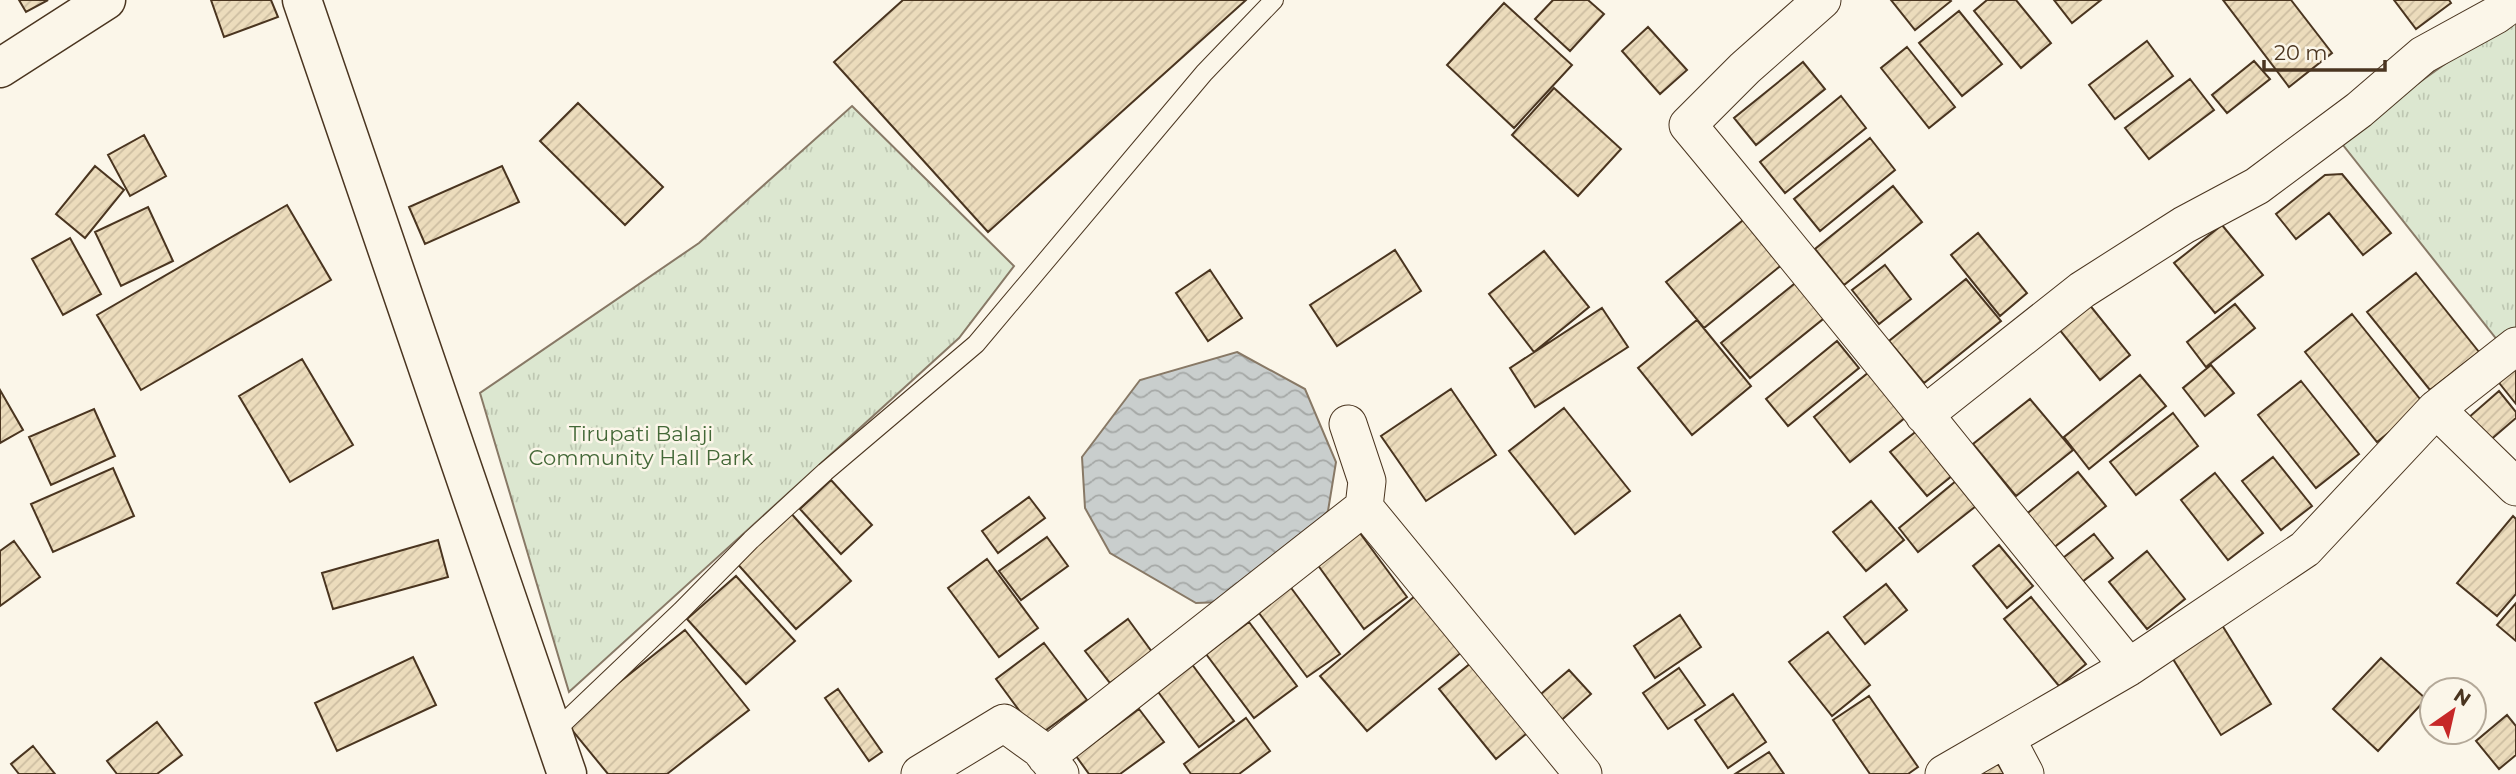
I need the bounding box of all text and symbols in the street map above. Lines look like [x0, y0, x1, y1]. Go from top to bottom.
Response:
scale bar [2264, 28, 2385, 72]
text: 20 m [2274, 40, 2328, 65]
park label: Tirupati Balaji Community Hall Park [529, 421, 754, 470]
north arrow [2418, 676, 2488, 746]
text: N [2449, 683, 2475, 711]

